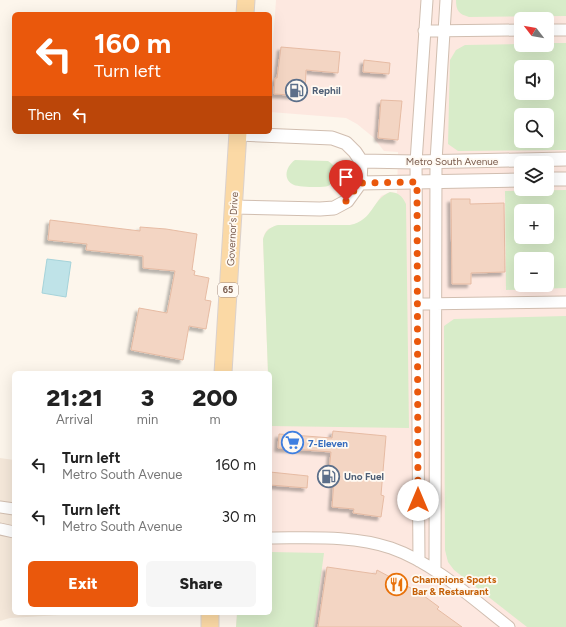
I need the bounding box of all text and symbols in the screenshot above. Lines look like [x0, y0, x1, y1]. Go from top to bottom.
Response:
north arrow [514, 12, 554, 52]
map controls [514, 12, 554, 292]
text: 160 m [94, 26, 171, 60]
icon: left [28, 28, 80, 80]
text: Turn left [94, 60, 161, 82]
button: sound [514, 60, 554, 100]
fuel station icon: Rephil [283, 77, 309, 103]
place label: Rephil [312, 84, 341, 97]
icon: left [69, 104, 91, 126]
text: Then [28, 106, 61, 124]
button: search [514, 108, 554, 148]
street label: Metro South Avenue [406, 155, 499, 168]
button: layers [514, 156, 554, 196]
pin [329, 160, 363, 201]
icon: arrive [335, 166, 357, 188]
street label: Governor's Drive [224, 191, 241, 266]
button: + [514, 204, 554, 244]
button: − [514, 252, 554, 292]
road number: 65 [218, 283, 238, 297]
text: 21:21 [46, 383, 103, 412]
text: 3 [141, 383, 154, 412]
text: 200 [192, 383, 238, 412]
text: Arrival [56, 412, 93, 427]
text: min [137, 412, 158, 427]
text: m [210, 412, 221, 427]
supermarket icon: 7-Eleven [279, 430, 305, 456]
place label: 7-Eleven [308, 437, 348, 450]
text: Turn left [62, 449, 120, 467]
icon: left [28, 454, 50, 476]
text: 160 m [215, 456, 256, 474]
fuel station icon: Uno Fuel [316, 463, 342, 489]
text: Metro South Avenue [62, 467, 182, 482]
place label: Uno Fuel [344, 470, 384, 483]
position arrow [397, 479, 439, 521]
text: Turn left [62, 501, 120, 519]
icon: left [28, 506, 50, 528]
text: 30 m [222, 508, 256, 526]
text: Metro South Avenue [62, 519, 182, 534]
button: Exit [28, 561, 138, 607]
button: Share [146, 561, 256, 607]
restaurant icon: Champions Sports Bar & Restaurant [383, 572, 409, 598]
place label: Champions Sports Bar & Restaurant [412, 573, 497, 598]

